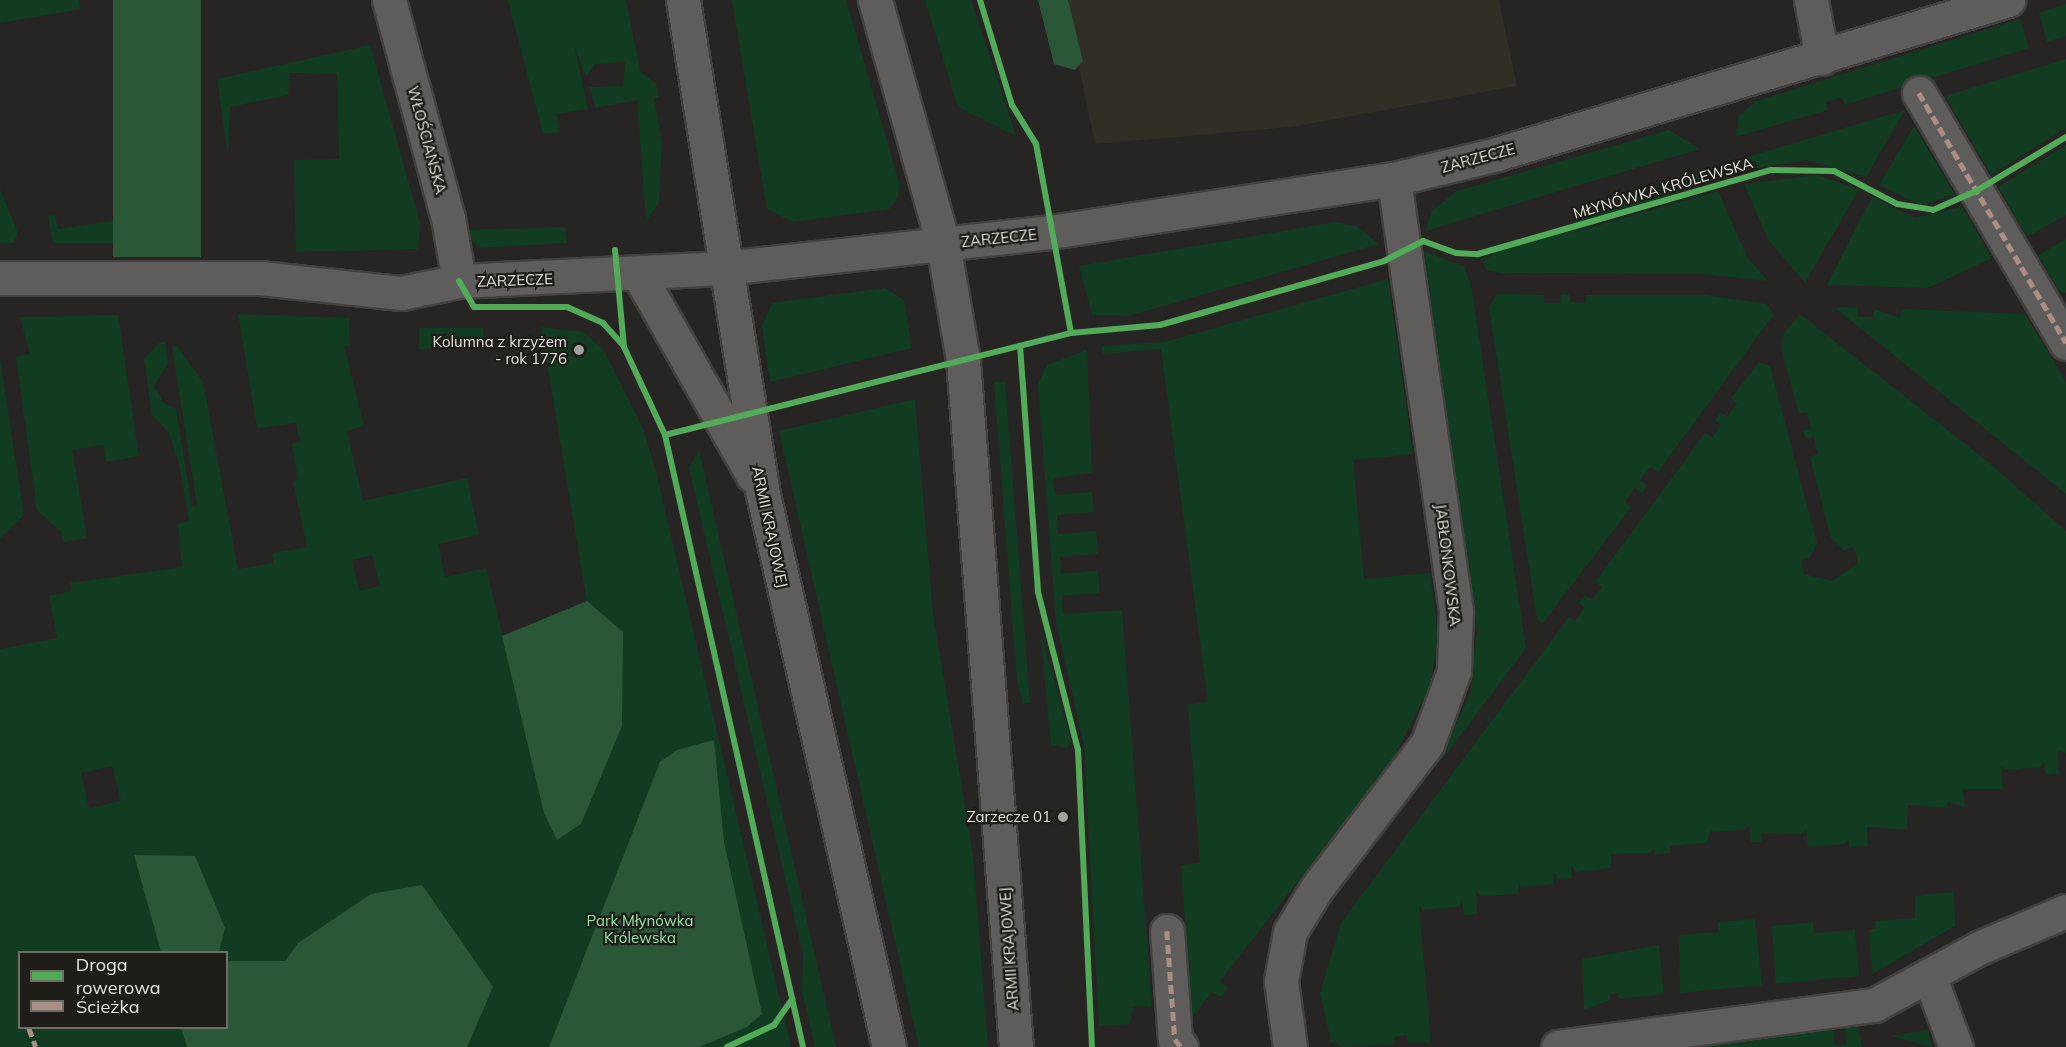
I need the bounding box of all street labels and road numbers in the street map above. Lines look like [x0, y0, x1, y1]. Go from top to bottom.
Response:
street label: WŁOŚCIAŃSKA [404, 84, 450, 196]
street label: ZARZECZE [1439, 139, 1517, 177]
street label: MŁYNÓWKA KRÓLEWSKA [1571, 154, 1755, 222]
street label: ZARZECZE [960, 225, 1038, 251]
street label: ZARZECZE [477, 270, 553, 290]
street label: ARMII KRAJOWEJ [748, 465, 792, 589]
street label: JABŁONKOWSKA [1432, 503, 1464, 627]
street label: ARMII KRAJOWEJ [996, 887, 1022, 1011]

